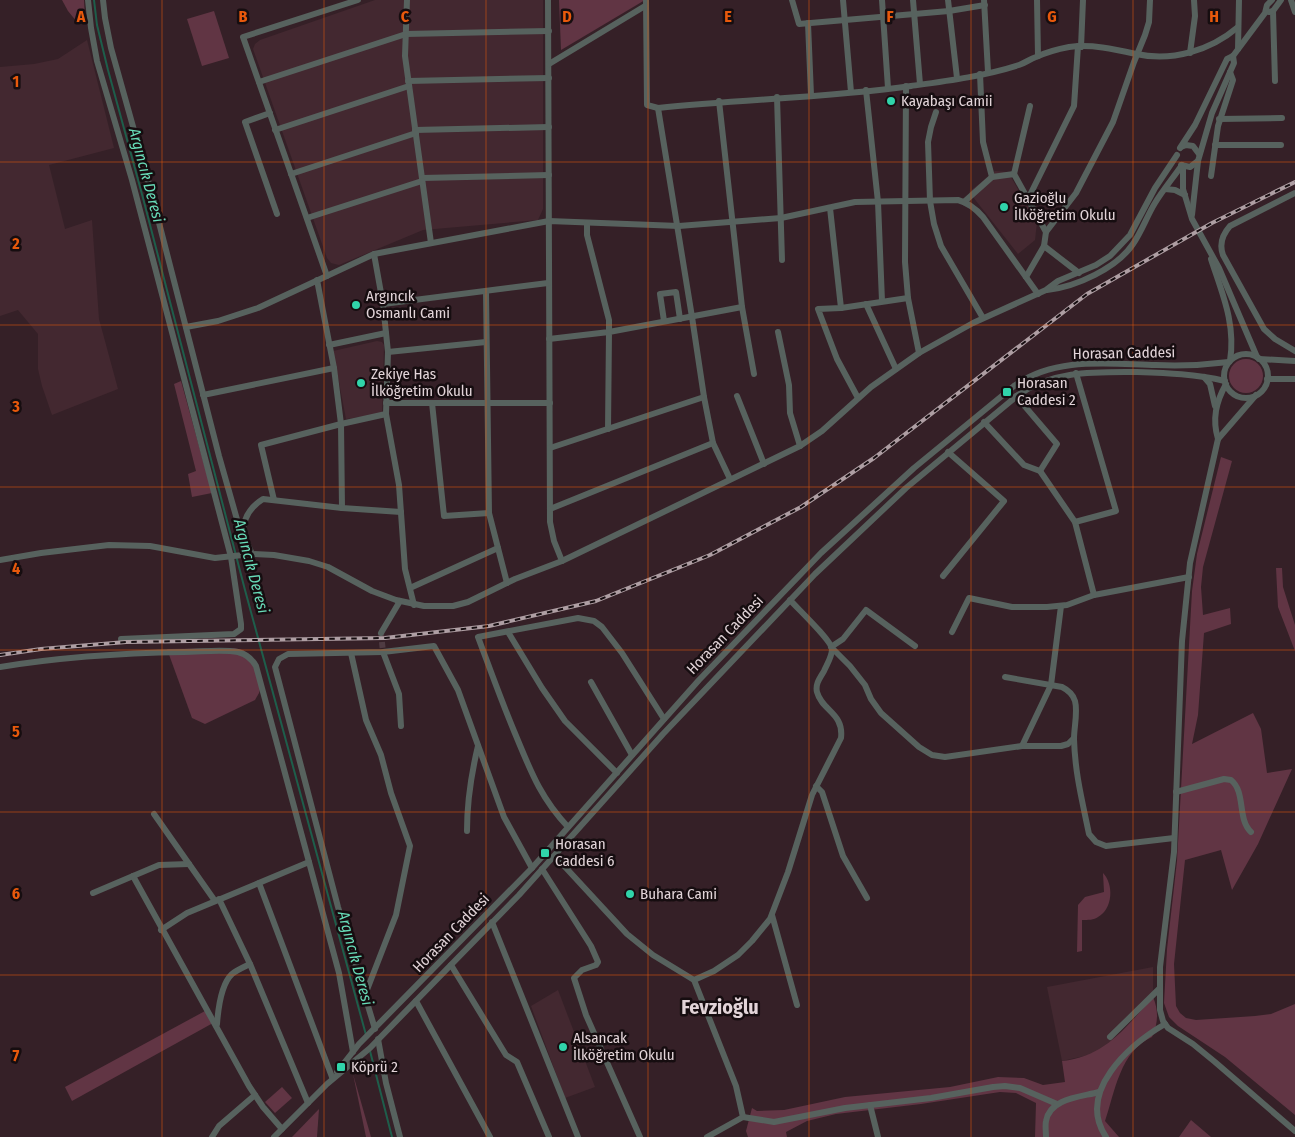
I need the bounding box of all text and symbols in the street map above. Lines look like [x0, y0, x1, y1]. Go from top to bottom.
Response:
text: A [76, 7, 86, 26]
text: B [239, 7, 248, 26]
text: C [401, 7, 410, 26]
text: D [562, 7, 572, 26]
text: E [724, 7, 732, 26]
text: F [886, 7, 894, 26]
text: G [1047, 7, 1057, 26]
text: H [1209, 7, 1219, 26]
text: 1 [13, 72, 19, 91]
place label: Kayabaşı Camii [901, 92, 993, 110]
marker: Kayabaşı Camii [885, 95, 897, 107]
water label: Argıncık Deresi [125, 125, 168, 224]
place label: Gazioğlu İlköğretim Okulu [1014, 189, 1116, 224]
marker: Gazioğlu İlköğretim Okulu [998, 201, 1010, 213]
text: 2 [11, 234, 20, 253]
place label: Argıncık Osmanlı Cami [366, 287, 450, 322]
marker: Argıncık Osmanlı Cami [350, 299, 362, 311]
street label: Horasan Caddesi [1073, 343, 1175, 363]
place label: Zekiye Has İlköğretim Okulu [371, 365, 473, 400]
place label: Horasan Caddesi 2 [1017, 374, 1076, 409]
marker: Zekiye Has İlköğretim Okulu [355, 377, 367, 389]
marker: Horasan Caddesi 2 [1001, 386, 1013, 398]
text: 3 [11, 397, 20, 416]
water label: Argıncık Deresi [230, 516, 273, 615]
text: 4 [12, 559, 20, 578]
street label: Horasan Caddesi [683, 592, 767, 678]
text: 5 [12, 722, 20, 741]
place label: Horasan Caddesi 6 [555, 835, 614, 870]
marker: Horasan Caddesi 6 [539, 847, 551, 859]
text: 6 [12, 884, 20, 903]
place label: Buhara Cami [640, 885, 717, 903]
marker: Buhara Cami [624, 888, 636, 900]
street label: Horasan Caddesi [409, 890, 493, 976]
water label: Argıncık Deresi [334, 908, 377, 1007]
district label: Fevzioğlu [681, 995, 759, 1019]
place label: Alsancak İlköğretim Okulu [573, 1029, 675, 1064]
marker: Alsancak İlköğretim Okulu [557, 1041, 569, 1053]
text: 7 [13, 1046, 20, 1065]
place label: Köprü 2 [351, 1058, 398, 1076]
marker: Köprü 2 [335, 1061, 347, 1073]

